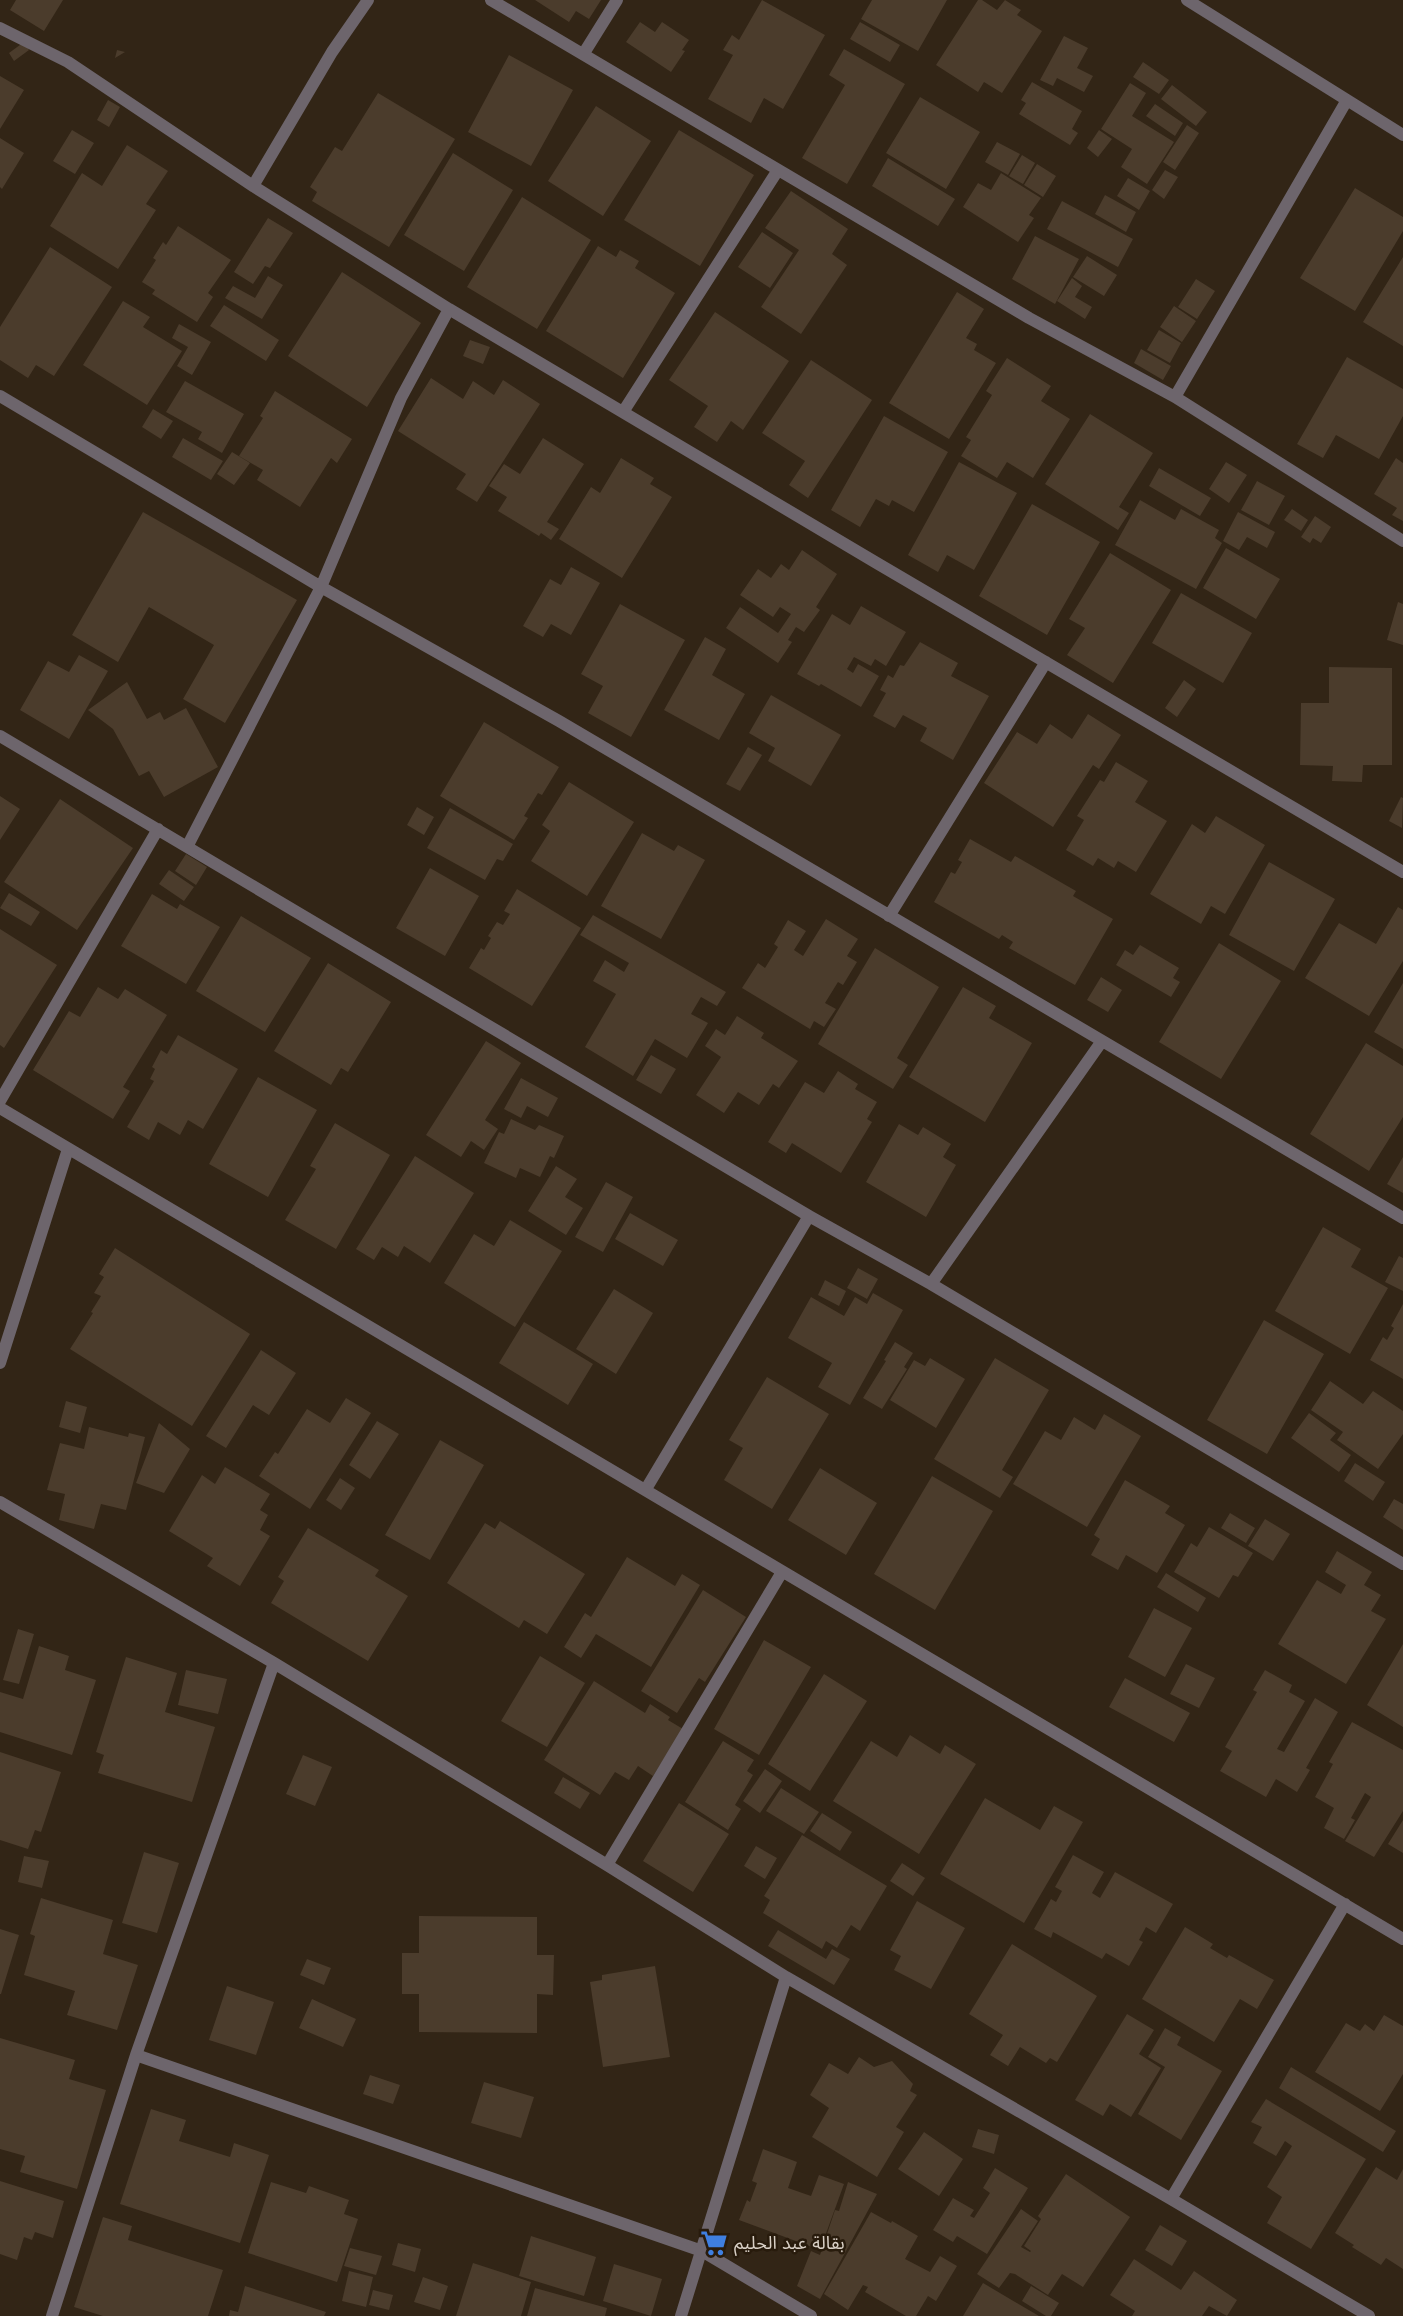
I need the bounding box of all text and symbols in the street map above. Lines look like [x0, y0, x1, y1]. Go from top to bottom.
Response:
supermarket icon: بقالة عبد الحليم [699, 2228, 729, 2258]
place label: بقالة عبد الحليم [734, 2230, 845, 2256]

